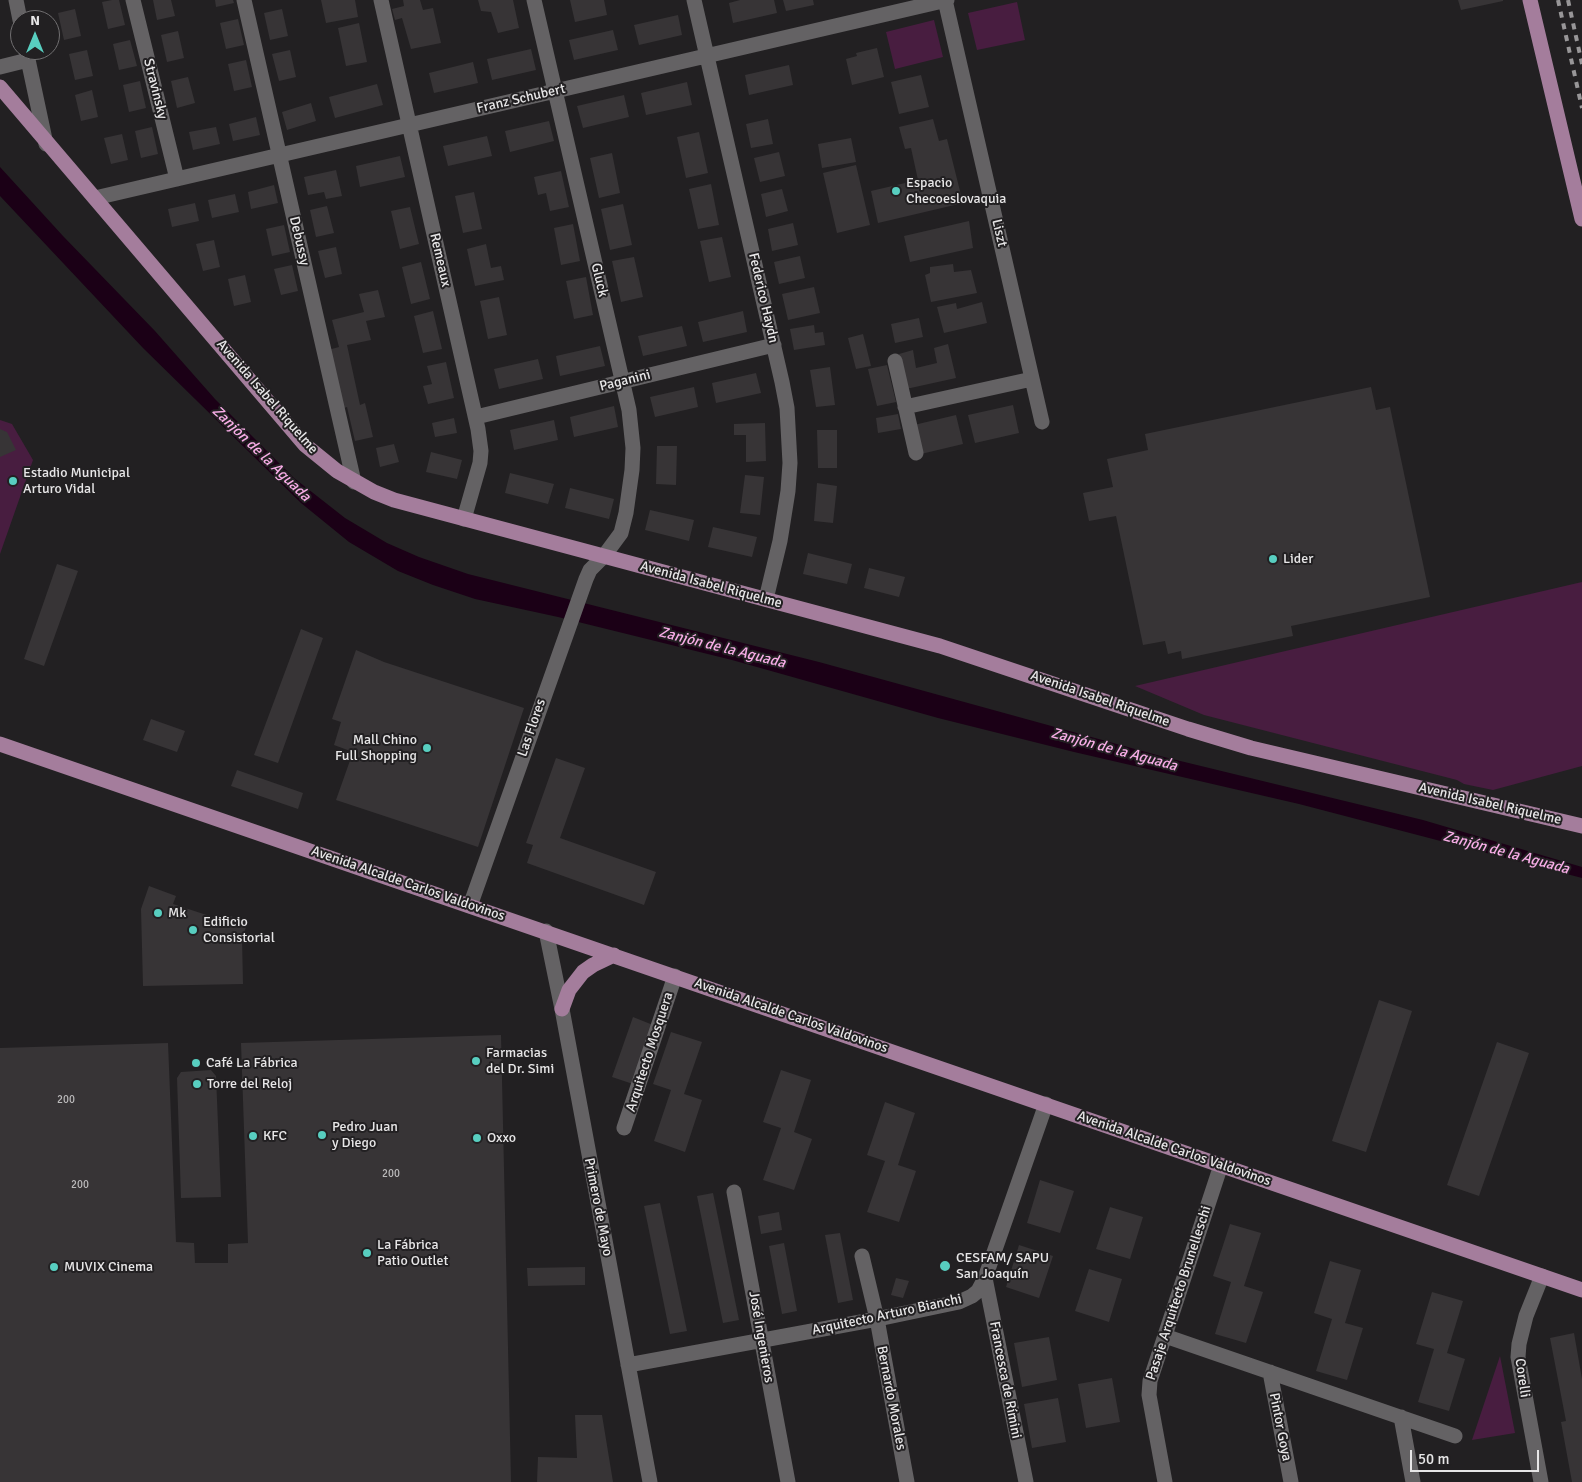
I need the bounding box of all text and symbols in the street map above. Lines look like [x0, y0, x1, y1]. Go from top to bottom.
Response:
north arrow [10, 10, 60, 60]
text: N [30, 12, 40, 29]
street label: Stravinsky [139, 57, 171, 121]
street label: Franz Schubert [475, 81, 567, 117]
place label: Espacio Checoeslovaquia [906, 175, 1006, 208]
marker: Espacio Checoeslovaquia [890, 185, 902, 197]
street label: Debussy [285, 215, 313, 267]
street label: Liszt [988, 217, 1010, 249]
street label: Remeaux [426, 232, 454, 288]
street label: Federico Haydn [744, 251, 782, 345]
street label: Gluck [587, 261, 611, 299]
street label: Avenida Isabel Riquelme [213, 336, 321, 458]
street label: Paganini [598, 367, 652, 395]
water label: Zanjón de la Aguada [208, 402, 314, 506]
place label: Estadio Municipal Arturo Vidal [23, 465, 130, 498]
marker: Estadio Municipal Arturo Vidal [7, 475, 19, 487]
place label: Lider [1283, 551, 1313, 567]
marker: Lider [1267, 553, 1279, 565]
street label: Avenida Isabel Riquelme [638, 558, 784, 612]
water label: Zanjón de la Aguada [657, 624, 787, 672]
street label: Avenida Isabel Riquelme [1028, 667, 1172, 731]
street label: Las Flores [514, 697, 550, 759]
water label: Zanjón de la Aguada [1049, 725, 1179, 775]
place label: Mall Chino Full Shopping [335, 732, 417, 764]
marker: Mall Chino Full Shopping [421, 742, 433, 754]
street label: Avenida Isabel Riquelme [1417, 779, 1563, 829]
water label: Zanjón de la Aguada [1441, 828, 1571, 878]
street label: Avenida Alcalde Carlos Valdovinos [309, 843, 507, 925]
place label: Mk [168, 905, 186, 921]
marker: Mk [152, 907, 164, 919]
place label: Edificio Consistorial [203, 914, 275, 946]
marker: Edificio Consistorial [187, 924, 199, 936]
street label: Avenida Alcalde Carlos Valdovinos [692, 975, 890, 1057]
street label: Arquitecto Mosquera [623, 990, 677, 1114]
place label: Farmacias del Dr. Simi [486, 1045, 554, 1078]
place label: Café La Fábrica [206, 1055, 298, 1071]
marker: Farmacias del Dr. Simi [470, 1055, 482, 1067]
marker: Café La Fábrica [190, 1057, 202, 1069]
place label: Torre del Reloj [207, 1076, 292, 1092]
marker: Torre del Reloj [191, 1078, 203, 1090]
house number: 200 [57, 1093, 75, 1107]
street label: Avenida Alcalde Carlos Valdovinos [1075, 1108, 1273, 1190]
place label: Pedro Juan y Diego [332, 1119, 398, 1152]
place label: KFC [263, 1128, 287, 1144]
marker: Pedro Juan y Diego [316, 1129, 328, 1141]
marker: KFC [247, 1130, 259, 1142]
place label: Oxxo [487, 1130, 516, 1146]
marker: Oxxo [471, 1132, 483, 1144]
street label: Primero de Mayo [580, 1156, 616, 1258]
house number: 200 [382, 1167, 400, 1181]
house number: 200 [71, 1178, 89, 1192]
street label: Pasaje Arquitecto Brunelleschi [1143, 1204, 1215, 1382]
place label: La Fábrica Patio Outlet [377, 1237, 448, 1270]
marker: La Fábrica Patio Outlet [361, 1247, 373, 1259]
place label: CESFAM/ SAPU San Joaquín [956, 1250, 1049, 1282]
place label: MUVIX Cinema [64, 1259, 153, 1275]
marker: CESFAM/ SAPU San Joaquín [938, 1259, 952, 1273]
marker: MUVIX Cinema [48, 1261, 60, 1273]
street label: José Ingenieros [745, 1290, 777, 1384]
street label: Arquitecto Arturo Bianchi [811, 1291, 963, 1339]
street label: Francesca de Rímini [985, 1320, 1025, 1440]
street label: Bernardo Morales [873, 1344, 909, 1452]
street label: Corelli [1511, 1357, 1533, 1399]
street label: Pintor Goya [1265, 1391, 1295, 1463]
scale bar [1412, 1440, 1541, 1472]
text: 50 m [1418, 1450, 1449, 1468]

